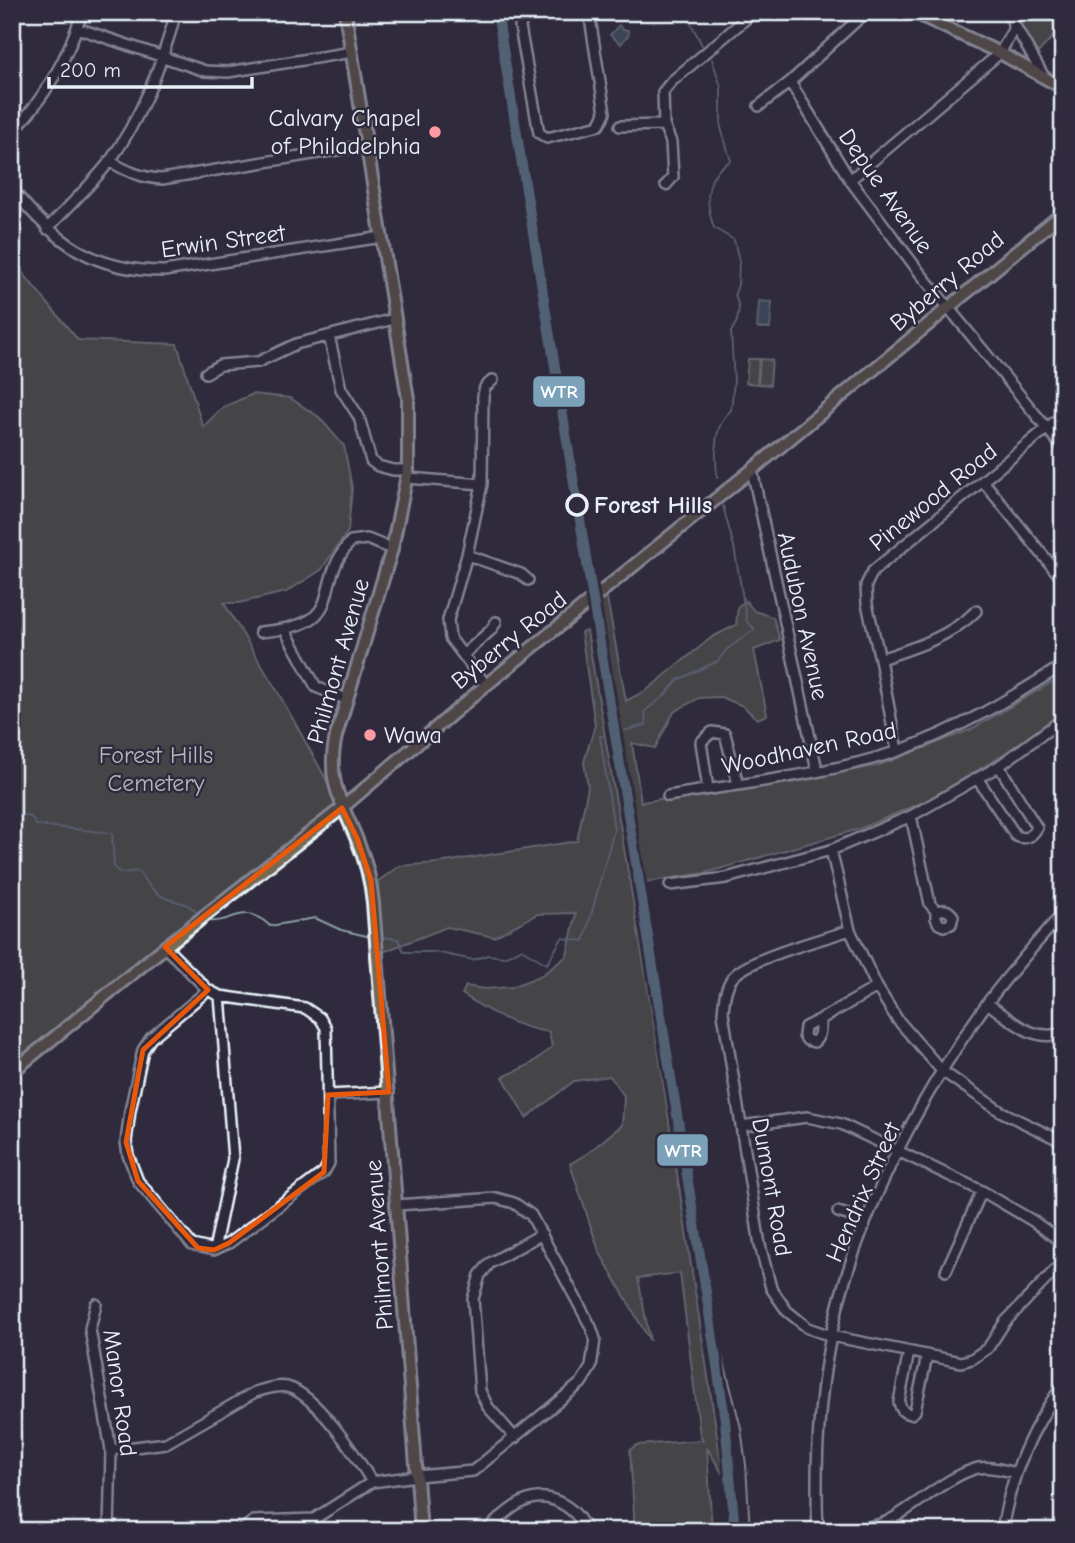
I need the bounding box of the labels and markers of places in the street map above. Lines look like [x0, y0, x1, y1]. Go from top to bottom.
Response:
place label: Calvary Chapel of Philadelphia [268, 104, 421, 160]
marker: Calvary Chapel of Philadelphia [427, 124, 443, 140]
place label: Forest Hills [594, 491, 712, 519]
marker: Forest Hills [566, 494, 588, 516]
place label: Wawa [384, 721, 442, 749]
marker: Wawa [362, 727, 378, 743]

